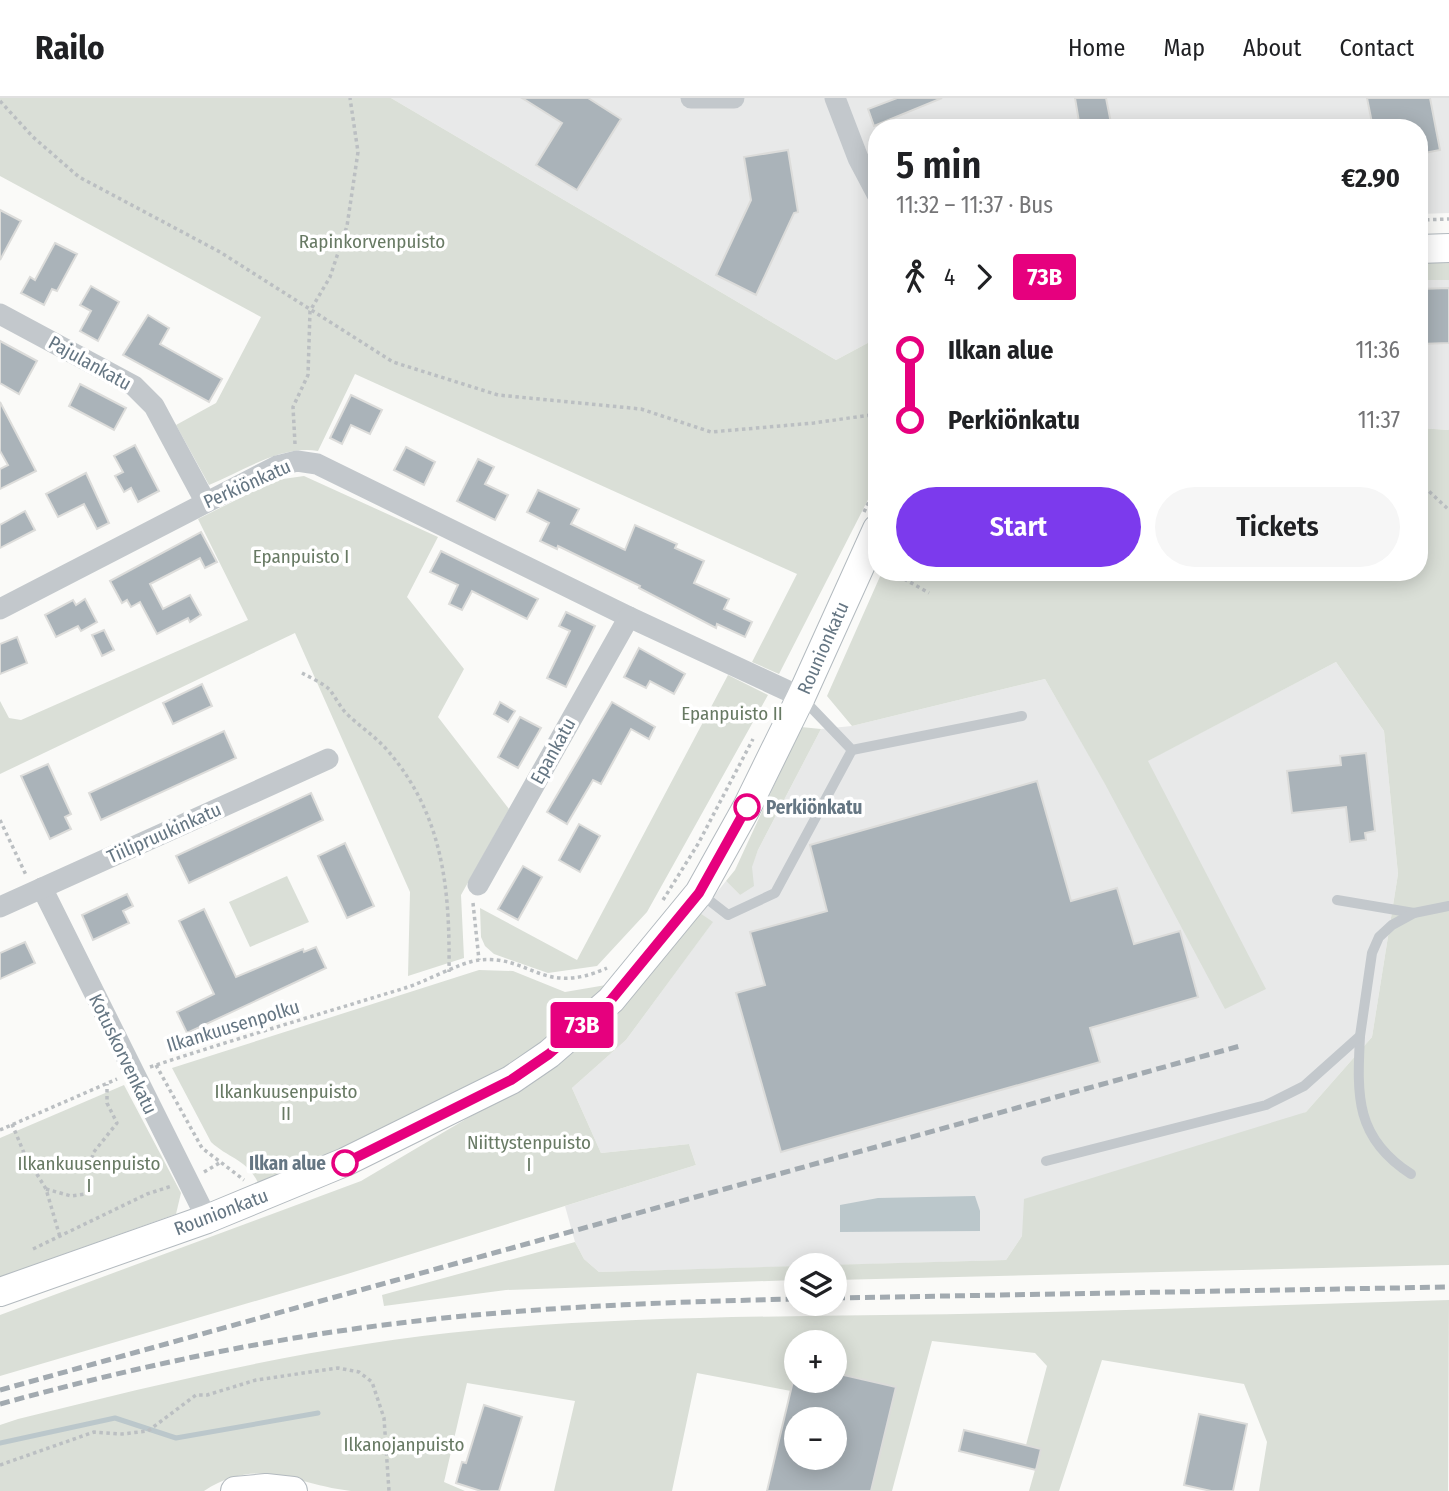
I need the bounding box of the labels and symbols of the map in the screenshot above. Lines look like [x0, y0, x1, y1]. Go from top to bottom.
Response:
park label: Rapinkorvenpuisto [299, 230, 445, 253]
street label: Pajulankatu [45, 331, 135, 395]
street label: Perkiönkatu [200, 455, 294, 513]
park label: Epanpuisto I [253, 545, 349, 568]
street label: Rounionkatu [792, 598, 854, 698]
park label: Epanpuisto II [681, 702, 783, 725]
street label: Epankatu [525, 714, 581, 788]
marker: Perkiönkatu [734, 794, 760, 820]
place label: Perkiönkatu [766, 796, 862, 819]
street label: Tiilipruukinkatu [103, 798, 225, 868]
street label: Kotuskorvenkatu [84, 990, 162, 1118]
street label: Ilkankuusenpolku [164, 995, 302, 1057]
line badge: 73B [542, 1002, 622, 1048]
park label: Ilkankuusenpuisto II [215, 1080, 357, 1125]
park label: Niittystenpuisto I [467, 1131, 591, 1176]
marker: Ilkan alue [332, 1150, 358, 1176]
park label: Ilkankuusenpuisto I [18, 1152, 160, 1197]
place label: Ilkan alue [249, 1152, 326, 1175]
street label: Rounionkatu [171, 1184, 271, 1240]
park label: Ilkanojanpuisto [344, 1433, 464, 1456]

